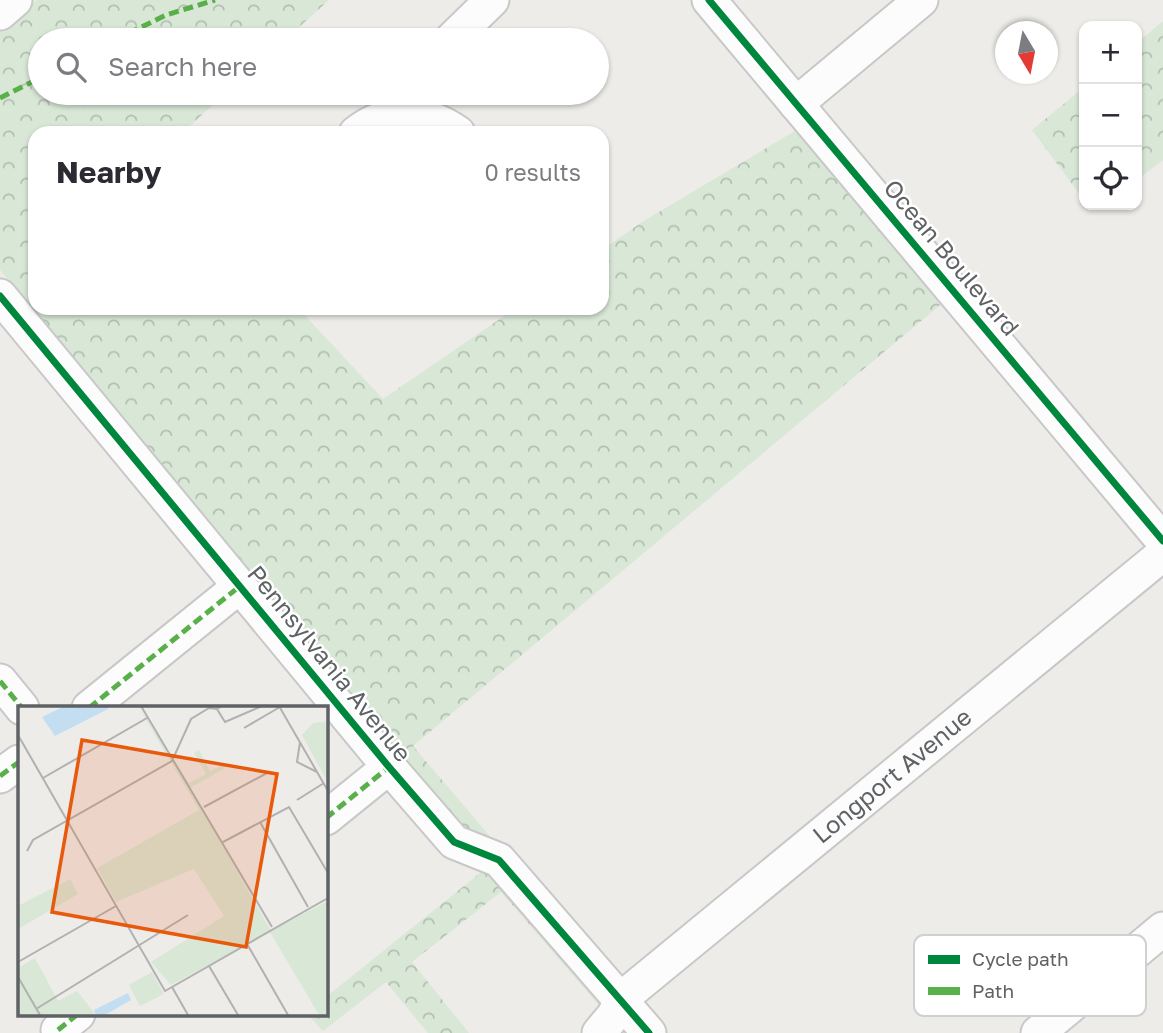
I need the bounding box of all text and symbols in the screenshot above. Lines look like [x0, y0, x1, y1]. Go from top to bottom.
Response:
north arrow [995, 21, 1058, 84]
map controls [1079, 21, 1142, 210]
button: + [1079, 21, 1142, 84]
search box [28, 28, 609, 105]
icon: search [52, 48, 90, 86]
text: Search here [108, 51, 257, 82]
button: − [1079, 84, 1142, 147]
button: locate [1079, 147, 1142, 210]
text: Nearby [56, 154, 161, 190]
text: 0 results [485, 158, 581, 186]
street label: Ocean Boulevard [878, 173, 1026, 341]
street label: Pennsylvania Avenue [242, 559, 418, 767]
street label: Longport Avenue [806, 701, 977, 849]
inset map [18, 706, 327, 1016]
legend [914, 935, 1146, 1016]
text: Cycle path [972, 947, 1069, 970]
text: Path [972, 979, 1014, 1002]

